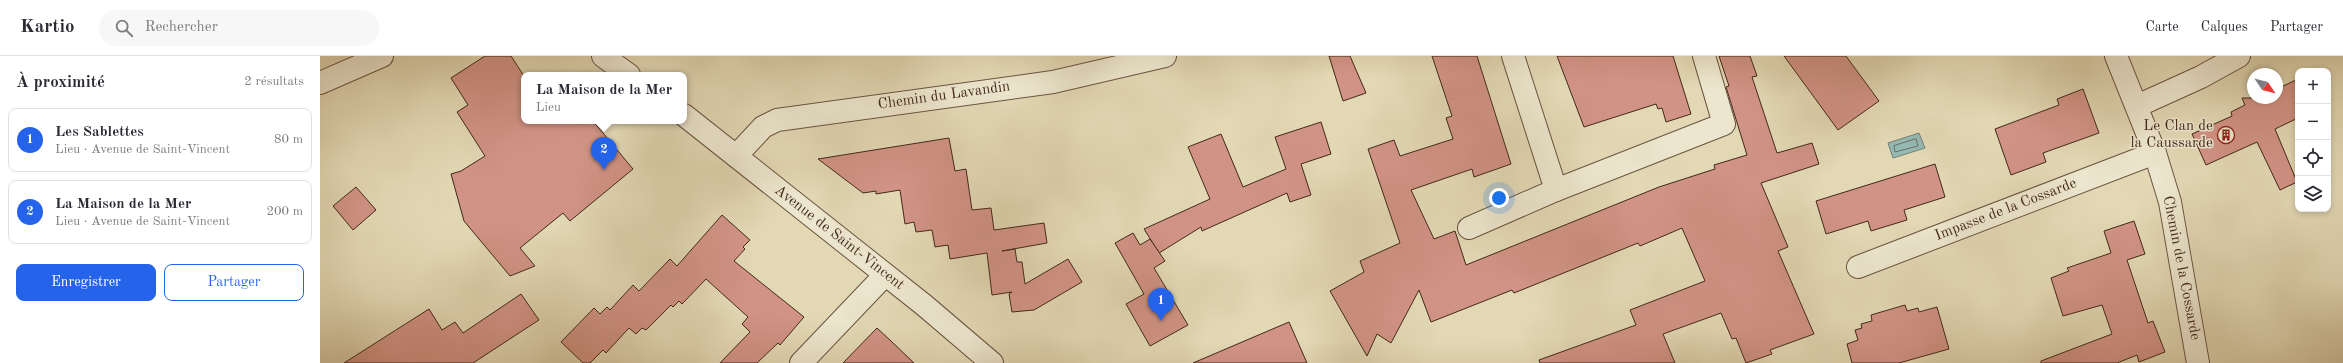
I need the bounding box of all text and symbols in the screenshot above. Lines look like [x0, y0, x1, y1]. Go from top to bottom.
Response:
search box [99, 10, 379, 46]
icon: search [113, 17, 135, 39]
text: Kartio [20, 18, 75, 37]
text: Rechercher [145, 20, 218, 35]
text: Carte [2145, 20, 2179, 34]
text: Calques [2201, 20, 2248, 34]
text: Partager [2270, 20, 2323, 34]
north arrow [2247, 68, 2283, 104]
map controls [2295, 68, 2331, 212]
button: + [2295, 68, 2331, 104]
popup [521, 72, 687, 124]
text: À proximité [16, 74, 105, 91]
text: 2 résultats [244, 75, 304, 88]
street label: Chemin du Lavandin [877, 79, 1011, 113]
text: La Maison de la Mer [536, 83, 672, 98]
text: Lieu [536, 101, 561, 114]
button: − [2295, 104, 2331, 140]
place label: Le Clan de la Caussarde [2131, 119, 2213, 151]
text: Les Sablettes [55, 125, 144, 140]
building icon: Le Clan de la Caussarde [2216, 125, 2236, 145]
text: 1 [26, 133, 34, 146]
text: 80 m [274, 133, 303, 146]
pin: 2 [591, 137, 617, 170]
button: locate [2295, 140, 2331, 176]
text: Lieu · Avenue de Saint-Vincent [55, 143, 230, 156]
street label: Impasse de la Cossarde [1933, 176, 2079, 244]
button: layers [2295, 176, 2331, 212]
street label: Avenue de Saint-Vincent [771, 183, 907, 293]
your location [1489, 188, 1509, 208]
street label: Chemin de la Cossarde [2160, 195, 2202, 342]
text: La Maison de la Mer [55, 197, 192, 212]
text: 2 [26, 205, 34, 218]
text: 200 m [266, 205, 303, 218]
text: Lieu · Avenue de Saint-Vincent [55, 215, 230, 228]
button: Enregistrer [16, 264, 156, 301]
button: Partager [164, 264, 304, 301]
pin: 1 [1148, 288, 1174, 321]

